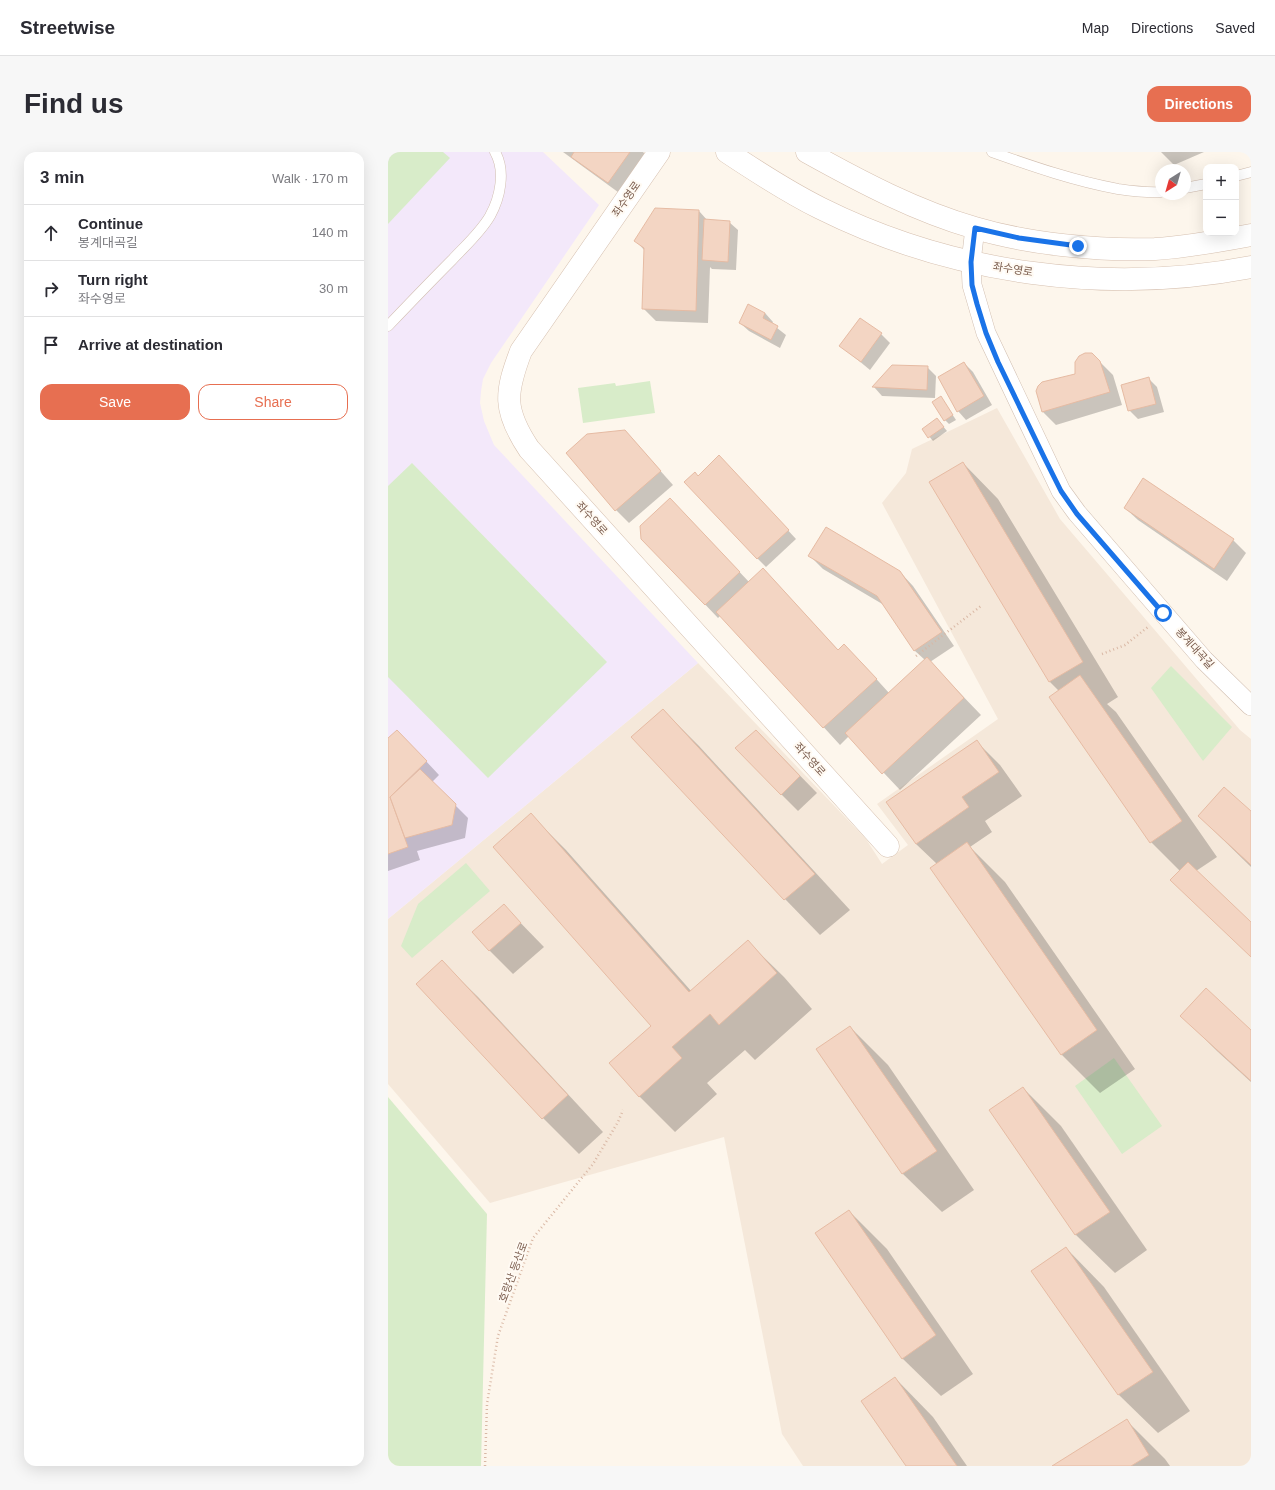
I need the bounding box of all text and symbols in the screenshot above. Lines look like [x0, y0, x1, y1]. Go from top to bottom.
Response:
text: Streetwise [20, 17, 115, 38]
text: Map [1082, 20, 1109, 36]
text: Directions [1131, 20, 1193, 36]
text: Saved [1215, 20, 1255, 36]
button: Directions [1147, 86, 1251, 122]
text: Find us [24, 88, 124, 119]
north arrow [1155, 164, 1191, 200]
map controls [1203, 164, 1239, 236]
button: + [1203, 164, 1239, 200]
text: 3 min [40, 168, 84, 187]
text: Walk · 170 m [272, 171, 348, 186]
street label: 좌수영로 [609, 179, 643, 219]
button: − [1203, 200, 1239, 236]
text: Continue [78, 215, 143, 232]
icon: ahead [40, 222, 62, 244]
text: 140 m [312, 225, 348, 240]
text: 봉계대곡길 [78, 235, 138, 250]
route end [1069, 237, 1087, 255]
street label: 좌수영로 [992, 260, 1034, 278]
text: Turn right [78, 271, 148, 288]
icon: right [40, 278, 62, 300]
text: 30 m [319, 281, 348, 296]
text: 좌수영로 [78, 291, 126, 306]
icon: arrive [40, 334, 62, 356]
text: Arrive at destination [78, 336, 223, 353]
button: Save [40, 384, 190, 420]
button: Share [198, 384, 348, 420]
street label: 좌수영로 [574, 499, 610, 537]
route start [1154, 604, 1172, 622]
street label: 봉계대곡길 [1174, 625, 1216, 671]
street label: 좌수영로 [792, 740, 828, 778]
street label: 호랑산 등산로 [496, 1240, 530, 1304]

